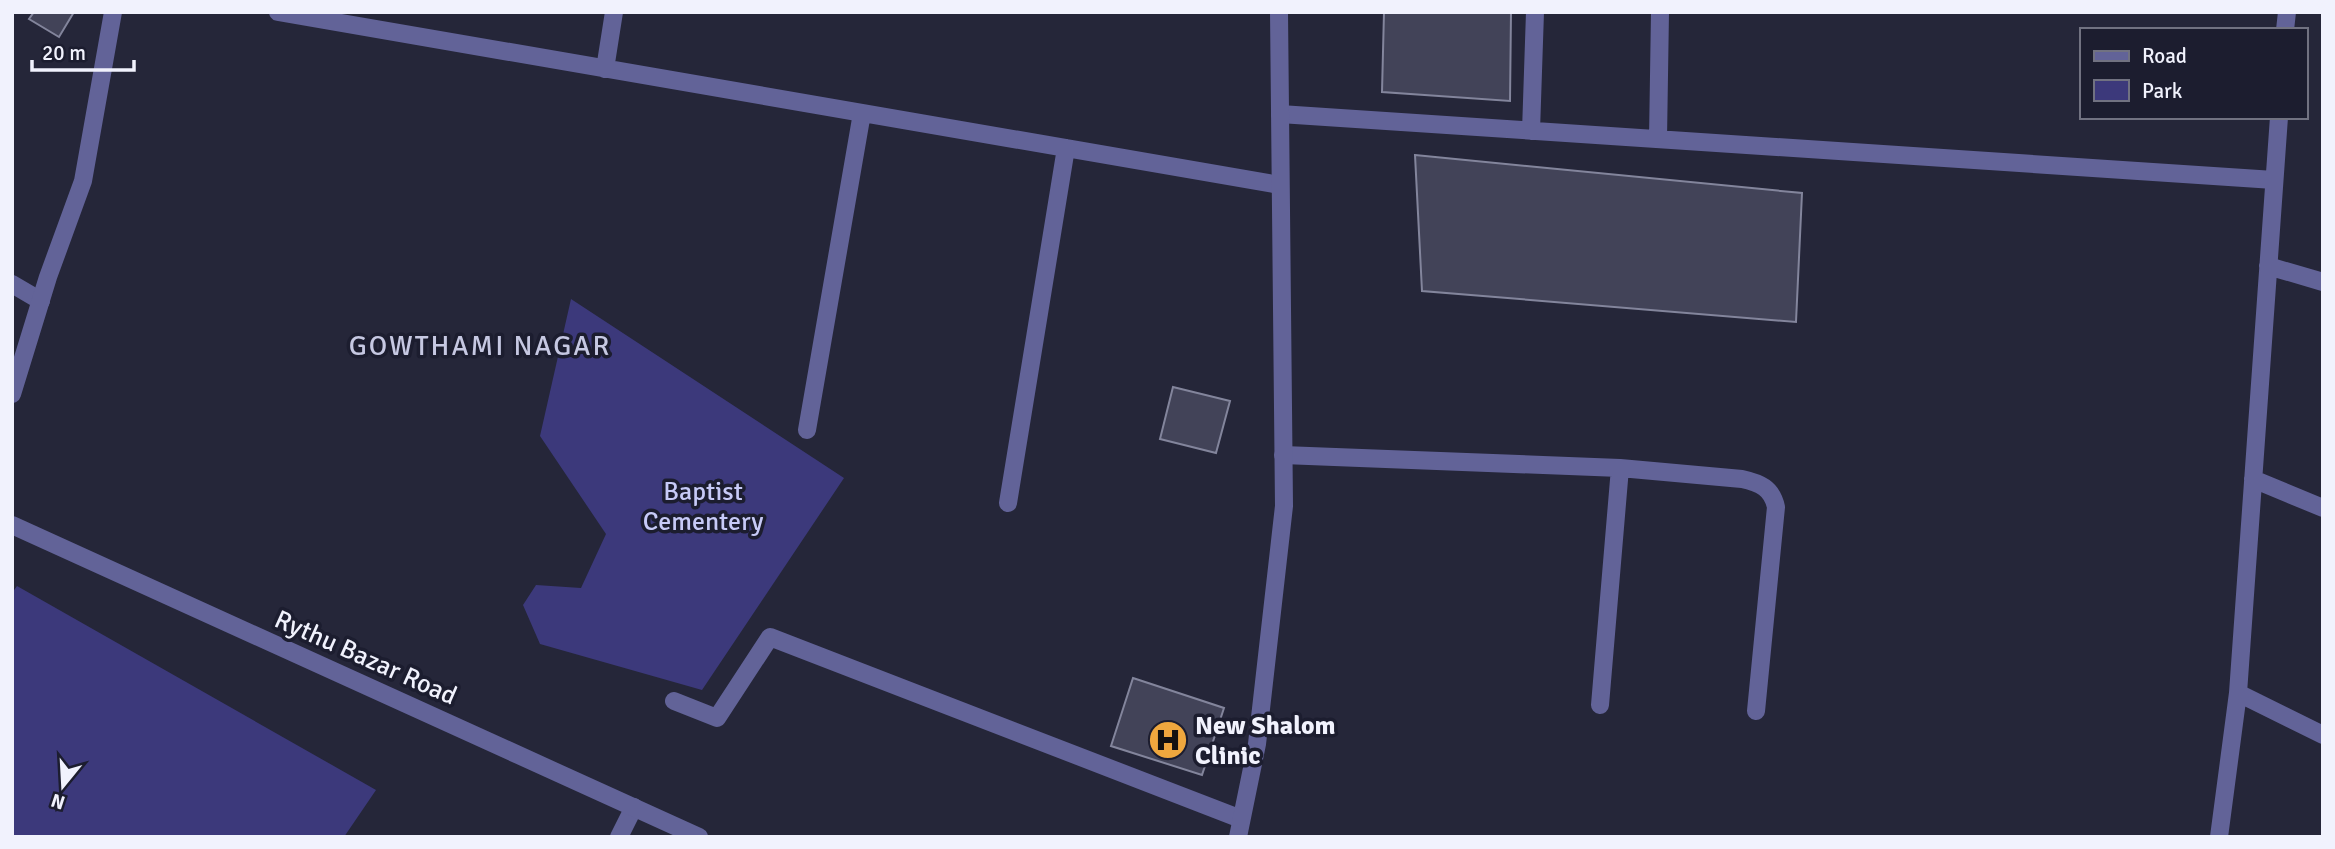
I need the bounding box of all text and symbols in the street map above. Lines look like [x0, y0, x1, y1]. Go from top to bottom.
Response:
scale bar [32, 28, 133, 72]
legend [2080, 28, 2307, 119]
text: 20 m [42, 40, 86, 66]
text: Road [2142, 43, 2187, 69]
text: Park [2142, 78, 2183, 104]
district label: GOWTHAMI NAGAR [349, 329, 611, 363]
park label: Baptist Cementery [643, 476, 763, 538]
street label: Rythu Bazar Road [270, 603, 462, 712]
place label: New Shalom Clinic [1195, 710, 1336, 772]
hospital icon: New Shalom Clinic [1147, 719, 1189, 761]
north arrow [28, 751, 98, 821]
text: N [48, 788, 68, 815]

